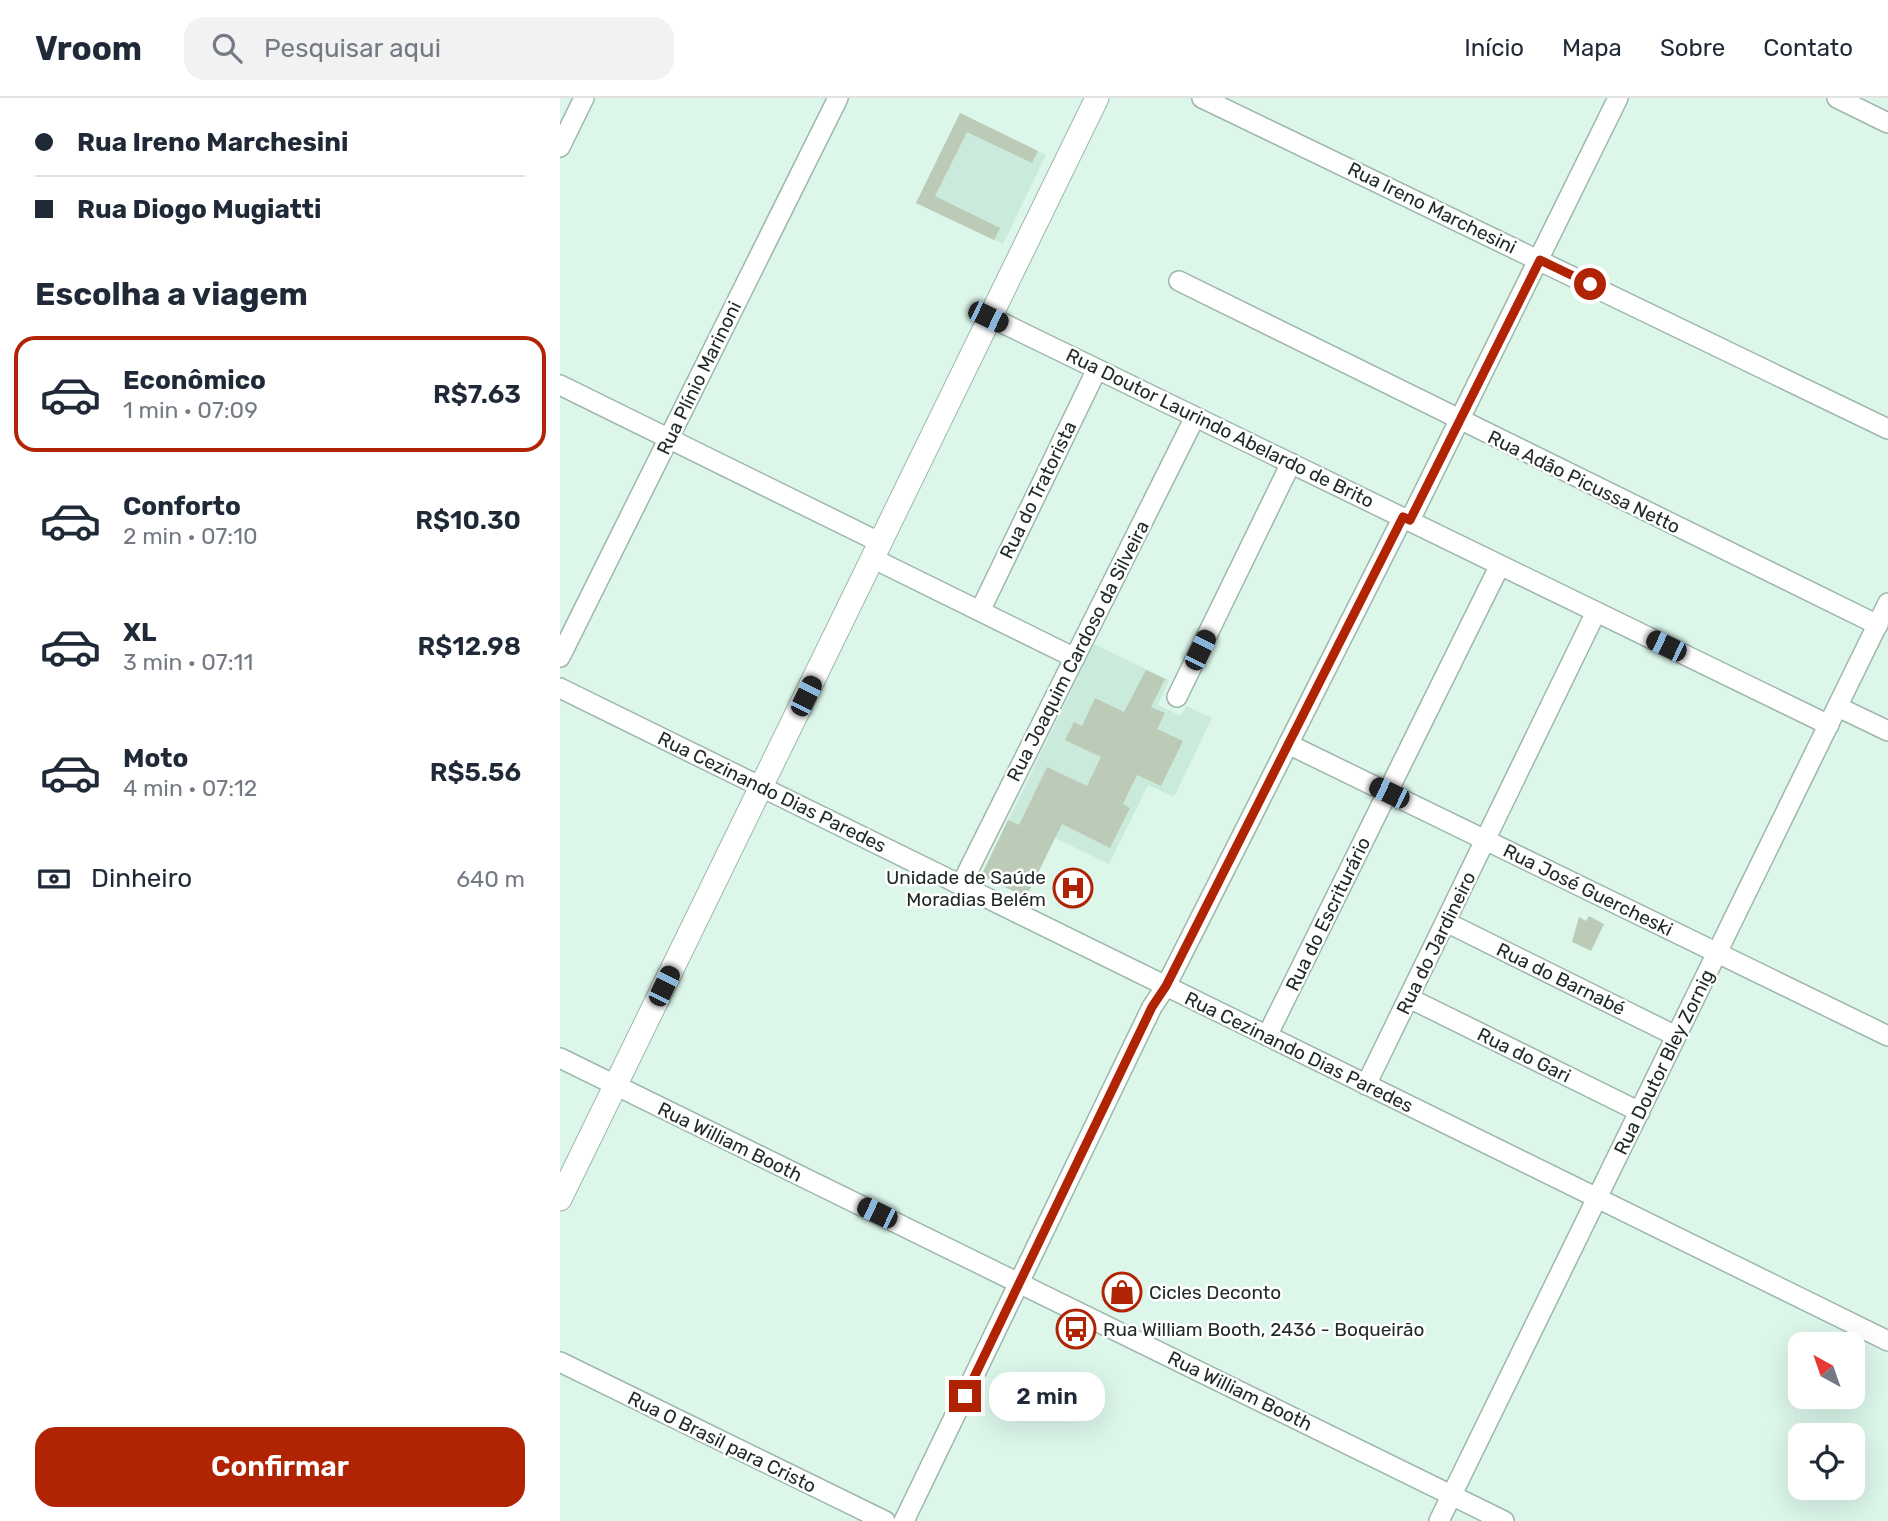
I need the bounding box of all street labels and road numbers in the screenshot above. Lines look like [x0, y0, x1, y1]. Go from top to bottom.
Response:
street label: Rua Ireno Marchesini [1344, 157, 1520, 259]
street label: Rua Plínio Marinoni [652, 297, 746, 459]
street label: Rua Doutor Laurindo Abelardo de Brito [1062, 343, 1378, 513]
street label: Rua do Tratorista [995, 418, 1081, 562]
street label: Rua Adão Picussa Netto [1484, 425, 1684, 539]
street label: Rua Joaquim Cardoso da Silveira [1002, 517, 1154, 785]
street label: Rua Cezinando Dias Paredes [654, 727, 890, 857]
street label: Rua do Escriturário [1281, 833, 1375, 995]
street label: Rua José Guercheski [1499, 839, 1677, 941]
street label: Rua do Jardineiro [1391, 868, 1481, 1018]
street label: Rua do Barnabé [1493, 938, 1629, 1020]
street label: Rua Doutor Bley Zornig [1609, 966, 1719, 1158]
street label: Rua Cezinando Dias Paredes [1181, 987, 1417, 1117]
street label: Rua do Gari [1474, 1022, 1574, 1088]
street label: Rua William Booth [654, 1097, 806, 1187]
street label: Rua William Booth [1164, 1346, 1316, 1436]
street label: Rua O Brasil para Cristo [624, 1386, 820, 1498]

